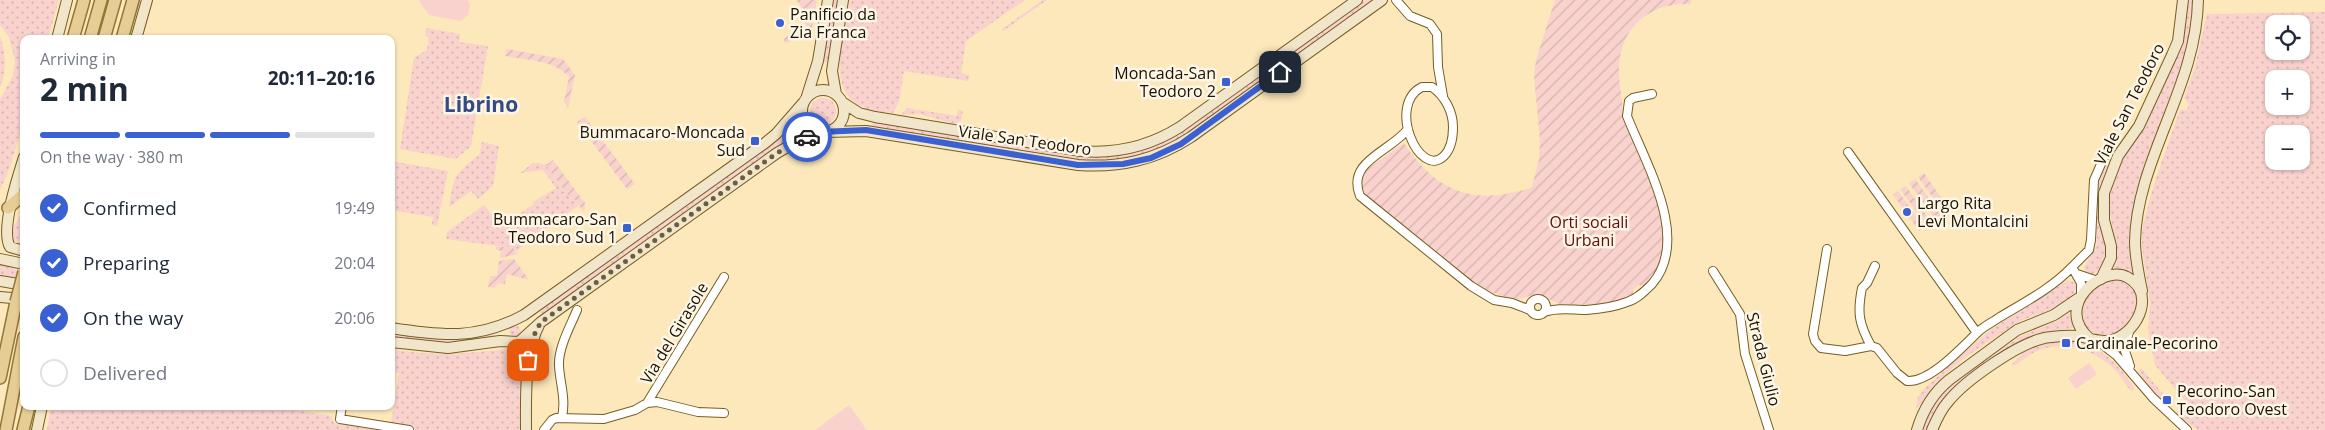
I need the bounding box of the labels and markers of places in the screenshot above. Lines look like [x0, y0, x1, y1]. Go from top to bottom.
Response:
place label: Panificio da Zia Franca [790, 3, 876, 43]
marker: Panificio da Zia Franca [774, 17, 786, 29]
pin [1259, 51, 1301, 93]
place label: Moncada-San Teodoro 2 [1114, 62, 1216, 102]
marker: Moncada-San Teodoro 2 [1220, 76, 1232, 88]
place label: Bummacaro-Moncada Sud [579, 121, 745, 161]
marker: Bummacaro-Moncada Sud [749, 135, 761, 147]
place label: Largo Rita Levi Montalcini [1917, 192, 2029, 232]
marker: Largo Rita Levi Montalcini [1901, 206, 1913, 218]
place label: Bummacaro-San Teodoro Sud 1 [493, 208, 617, 248]
marker: Bummacaro-San Teodoro Sud 1 [621, 222, 633, 234]
place label: Cardinale-Pecorino [2076, 332, 2218, 354]
marker: Cardinale-Pecorino [2060, 337, 2072, 349]
pin [507, 339, 549, 381]
place label: Pecorino-San Teodoro Ovest [2177, 380, 2287, 420]
marker: Pecorino-San Teodoro Ovest [2161, 394, 2173, 406]

